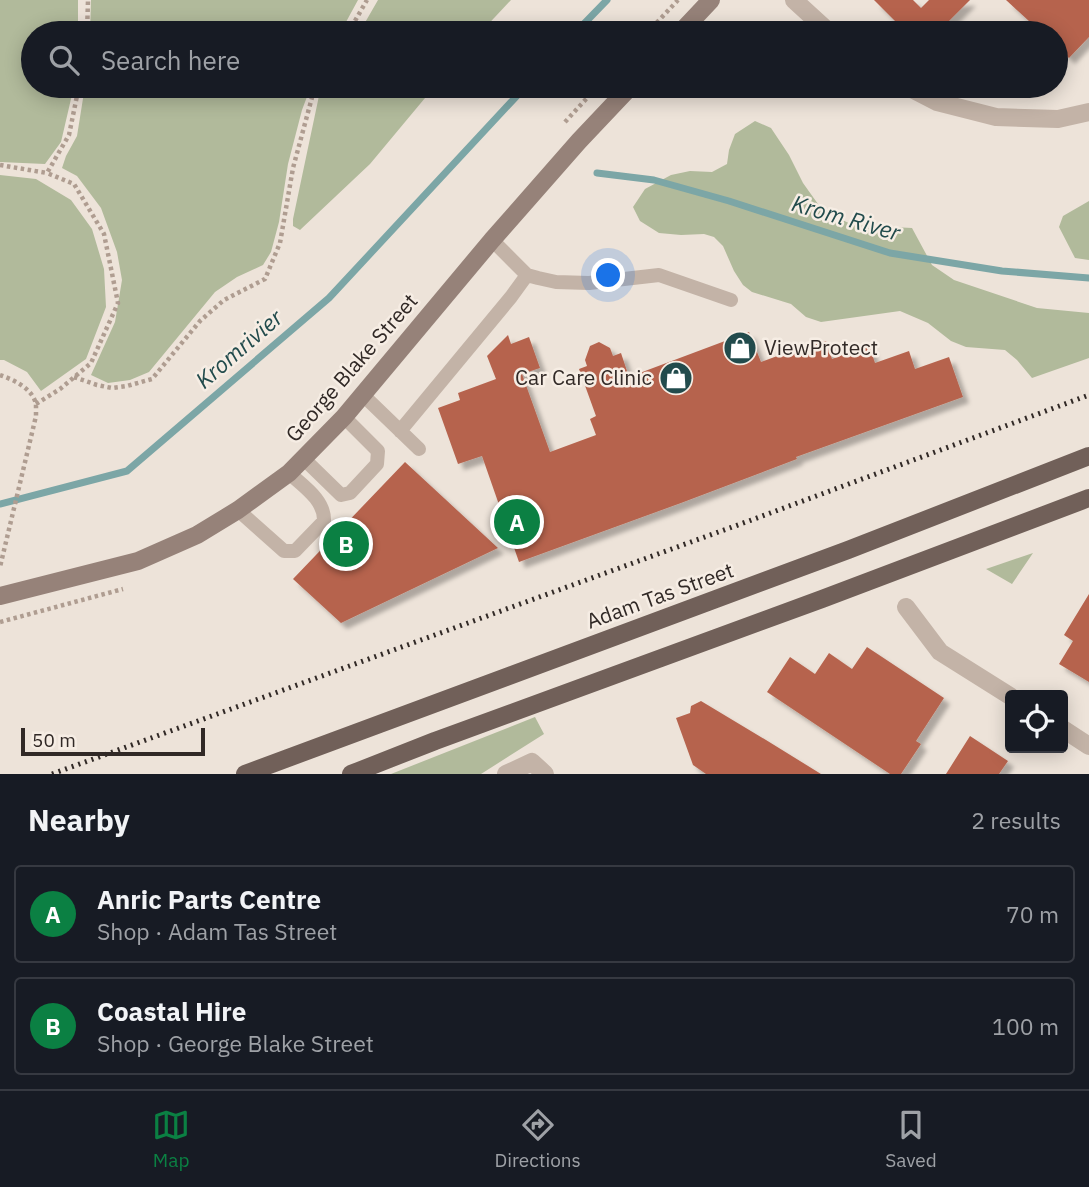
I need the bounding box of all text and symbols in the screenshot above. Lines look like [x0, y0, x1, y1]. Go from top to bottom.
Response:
search box [21, 21, 1068, 98]
icon: search [45, 41, 83, 79]
text: Search here [101, 43, 240, 77]
water label: Krom River [789, 187, 904, 247]
your location [591, 258, 625, 292]
street label: George Blake Street [279, 287, 423, 447]
water label: Kromrivier [188, 302, 289, 394]
shop icon: ViewProtect [721, 329, 759, 367]
place label: ViewProtect [764, 333, 878, 361]
shop icon: Car Care Clinic [657, 359, 695, 397]
place label: Car Care Clinic [515, 363, 652, 391]
pin: A [494, 496, 540, 548]
pin: B [323, 518, 369, 570]
street label: Adam Tas Street [582, 555, 737, 635]
map controls [1005, 690, 1068, 753]
button: locate [1005, 690, 1068, 753]
scale bar [21, 725, 205, 757]
text: 50 m [32, 728, 76, 752]
text: Nearby [28, 800, 130, 839]
text: 2 results [971, 805, 1061, 835]
text: Anric Parts Centre [97, 882, 321, 916]
text: A [45, 899, 61, 929]
text: 70 m [1006, 899, 1059, 929]
text: Shop · Adam Tas Street [97, 916, 337, 946]
text: Coastal Hire [97, 994, 246, 1028]
text: B [45, 1011, 61, 1041]
text: 100 m [992, 1011, 1059, 1041]
text: Shop · George Blake Street [97, 1028, 374, 1058]
tab: Map [152, 1106, 190, 1172]
tab: Directions [494, 1106, 581, 1172]
tab: Saved [885, 1106, 937, 1172]

